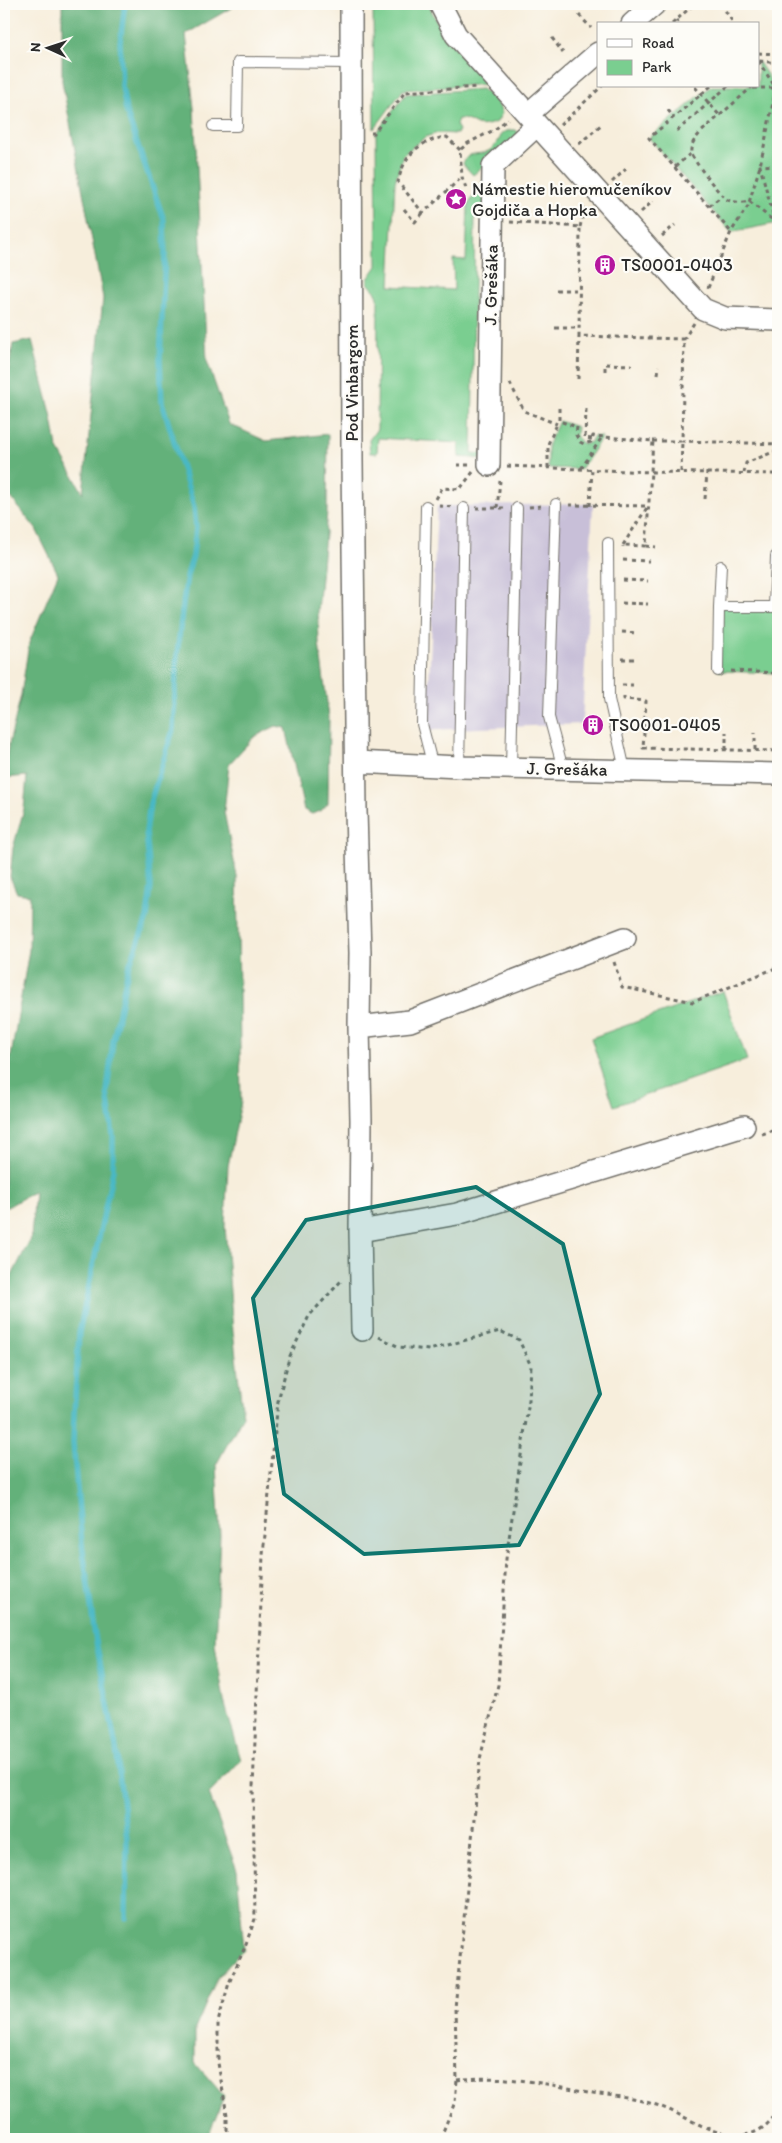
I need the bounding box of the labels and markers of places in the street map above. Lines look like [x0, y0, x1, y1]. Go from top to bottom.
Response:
place label: Námestie hieromučeníkov Gojdiča a Hopka [472, 178, 672, 221]
place icon: Námestie hieromučeníkov Gojdiča a Hopka [444, 187, 468, 211]
building icon: TS0001-0403 [593, 253, 617, 277]
place label: TS0001-0403 [621, 254, 733, 276]
building icon: TS0001-0405 [581, 713, 605, 737]
place label: TS0001-0405 [609, 714, 721, 736]

